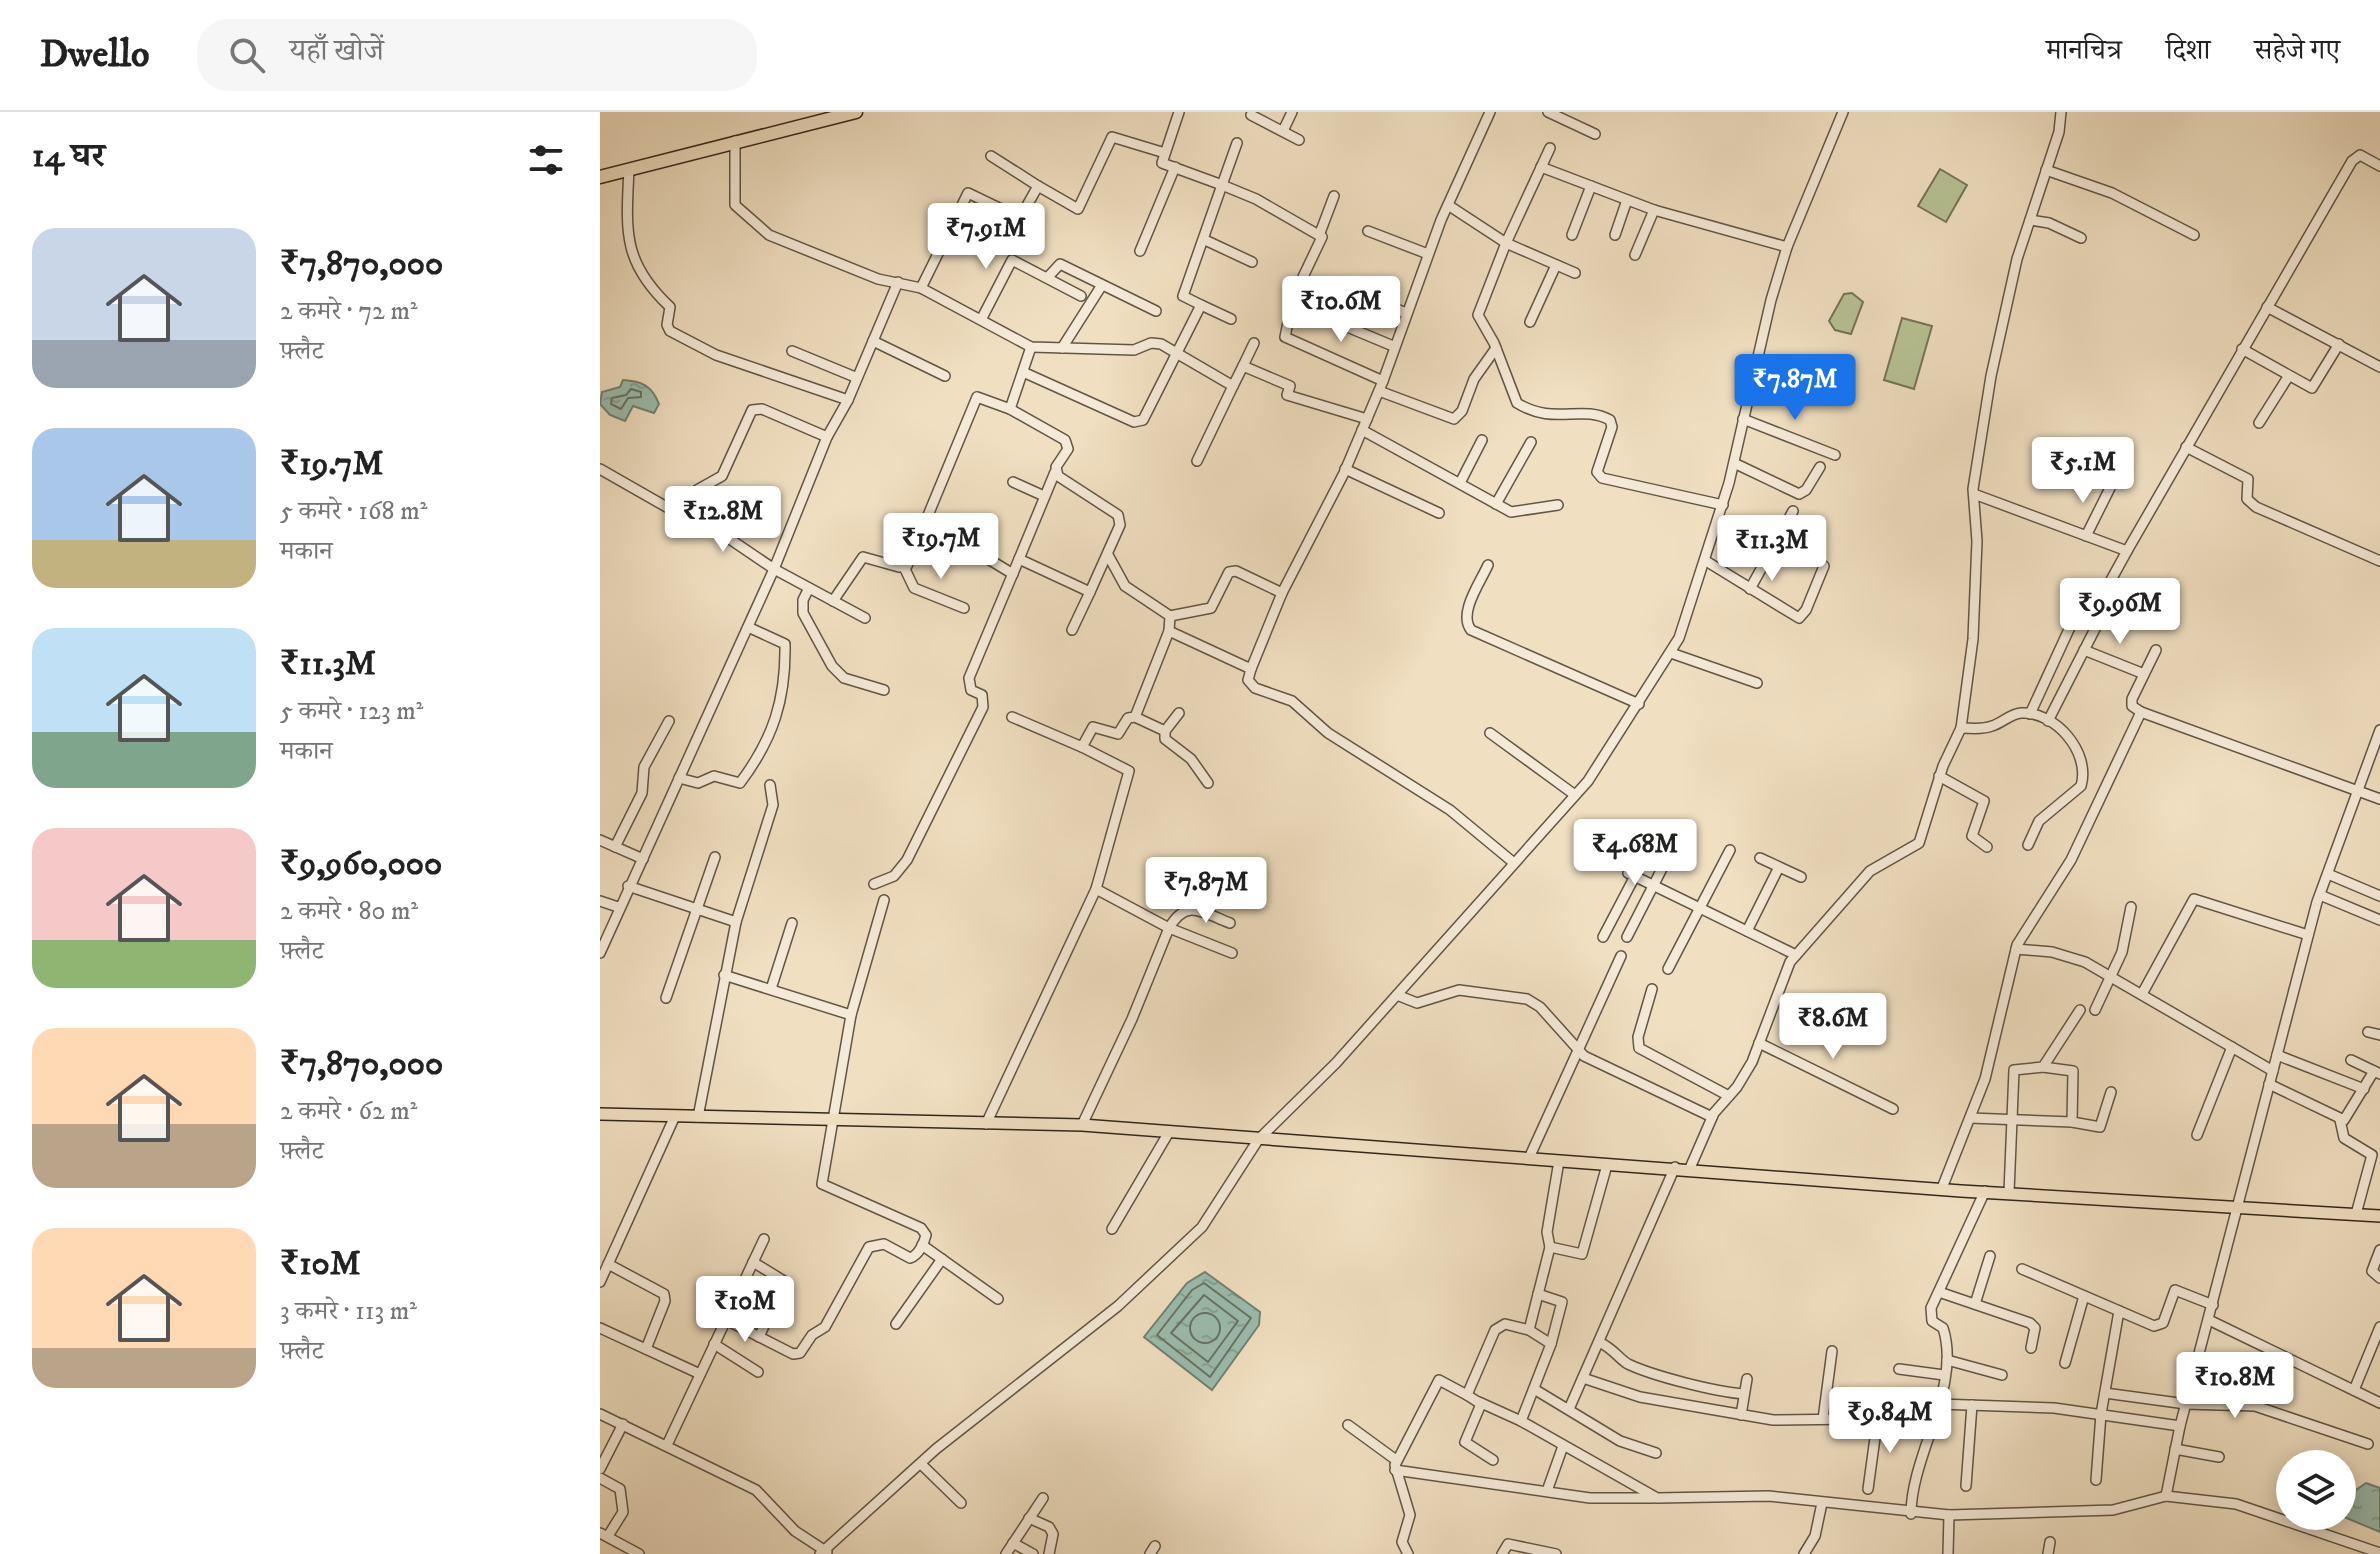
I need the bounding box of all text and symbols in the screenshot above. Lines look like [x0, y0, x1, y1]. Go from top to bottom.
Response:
search box [197, 19, 757, 91]
text: Dwello [40, 31, 149, 79]
icon: search [225, 33, 269, 77]
text: यहाँ खोजें [289, 33, 384, 70]
text: मानचित्र [2046, 33, 2122, 68]
text: दिशा [2166, 33, 2210, 68]
text: सहेजे गए [2254, 33, 2340, 68]
text: 14 घर [32, 135, 105, 177]
icon: filters [524, 138, 568, 182]
pin: ₹7.91M [921, 203, 1051, 271]
text: ₹7.91M [946, 212, 1026, 245]
text: ₹7,870,000 [280, 243, 443, 285]
icon: home [96, 260, 192, 356]
pin: ₹10.6M [1276, 276, 1406, 344]
text: ₹10.6M [1300, 285, 1382, 318]
text: 2 कमरे · 72 m² [280, 295, 418, 328]
text: फ़्लैट [280, 335, 323, 368]
pin: ₹7.87M [1730, 354, 1860, 422]
text: ₹7.87M [1753, 363, 1837, 396]
pin: ₹5.1M [2027, 437, 2139, 505]
text: ₹19.7M [280, 443, 384, 485]
text: ₹5.1M [2050, 446, 2116, 479]
icon: home [96, 460, 192, 556]
pin: ₹12.8M [658, 486, 788, 554]
text: 5 कमरे · 168 m² [280, 495, 427, 528]
text: ₹12.8M [683, 495, 763, 528]
pin: ₹19.7M [876, 513, 1006, 581]
pin: ₹11.3M [1707, 515, 1837, 583]
text: ₹19.7M [901, 522, 981, 555]
text: ₹11.3M [1735, 524, 1809, 557]
text: मकान [280, 535, 333, 568]
pin: ₹9.96M [2055, 578, 2185, 646]
text: ₹9.96M [2078, 587, 2162, 620]
text: ₹11.3M [280, 643, 376, 685]
icon: home [96, 660, 192, 756]
text: 5 कमरे · 123 m² [280, 695, 423, 728]
text: मकान [280, 735, 333, 768]
pin: ₹4.68M [1570, 819, 1700, 887]
text: ₹4.68M [1592, 828, 1678, 861]
text: ₹9,960,000 [280, 843, 442, 885]
pin: ₹7.87M [1141, 857, 1271, 925]
icon: home [96, 860, 192, 956]
text: ₹7.87M [1164, 866, 1248, 899]
text: 2 कमरे · 80 m² [280, 895, 418, 928]
text: फ़्लैट [280, 935, 323, 968]
pin: ₹8.6M [1777, 993, 1889, 1061]
text: ₹8.6M [1797, 1002, 1869, 1035]
text: ₹7,870,000 [280, 1043, 443, 1085]
icon: home [96, 1060, 192, 1156]
text: 2 कमरे · 62 m² [280, 1095, 417, 1128]
text: फ़्लैट [280, 1135, 323, 1168]
text: ₹10M [280, 1243, 361, 1285]
icon: home [96, 1260, 192, 1356]
pin: ₹10M [698, 1276, 792, 1344]
text: ₹10M [714, 1285, 776, 1318]
text: 3 कमरे · 113 m² [280, 1295, 417, 1328]
text: फ़्लैट [280, 1335, 323, 1368]
pin: ₹10.8M [2170, 1352, 2300, 1420]
text: ₹10.8M [2194, 1361, 2276, 1394]
pin: ₹9.84M [1825, 1387, 1955, 1455]
text: ₹9.84M [1847, 1396, 1933, 1429]
map controls [2276, 1450, 2356, 1530]
button: layers [2276, 1450, 2356, 1530]

